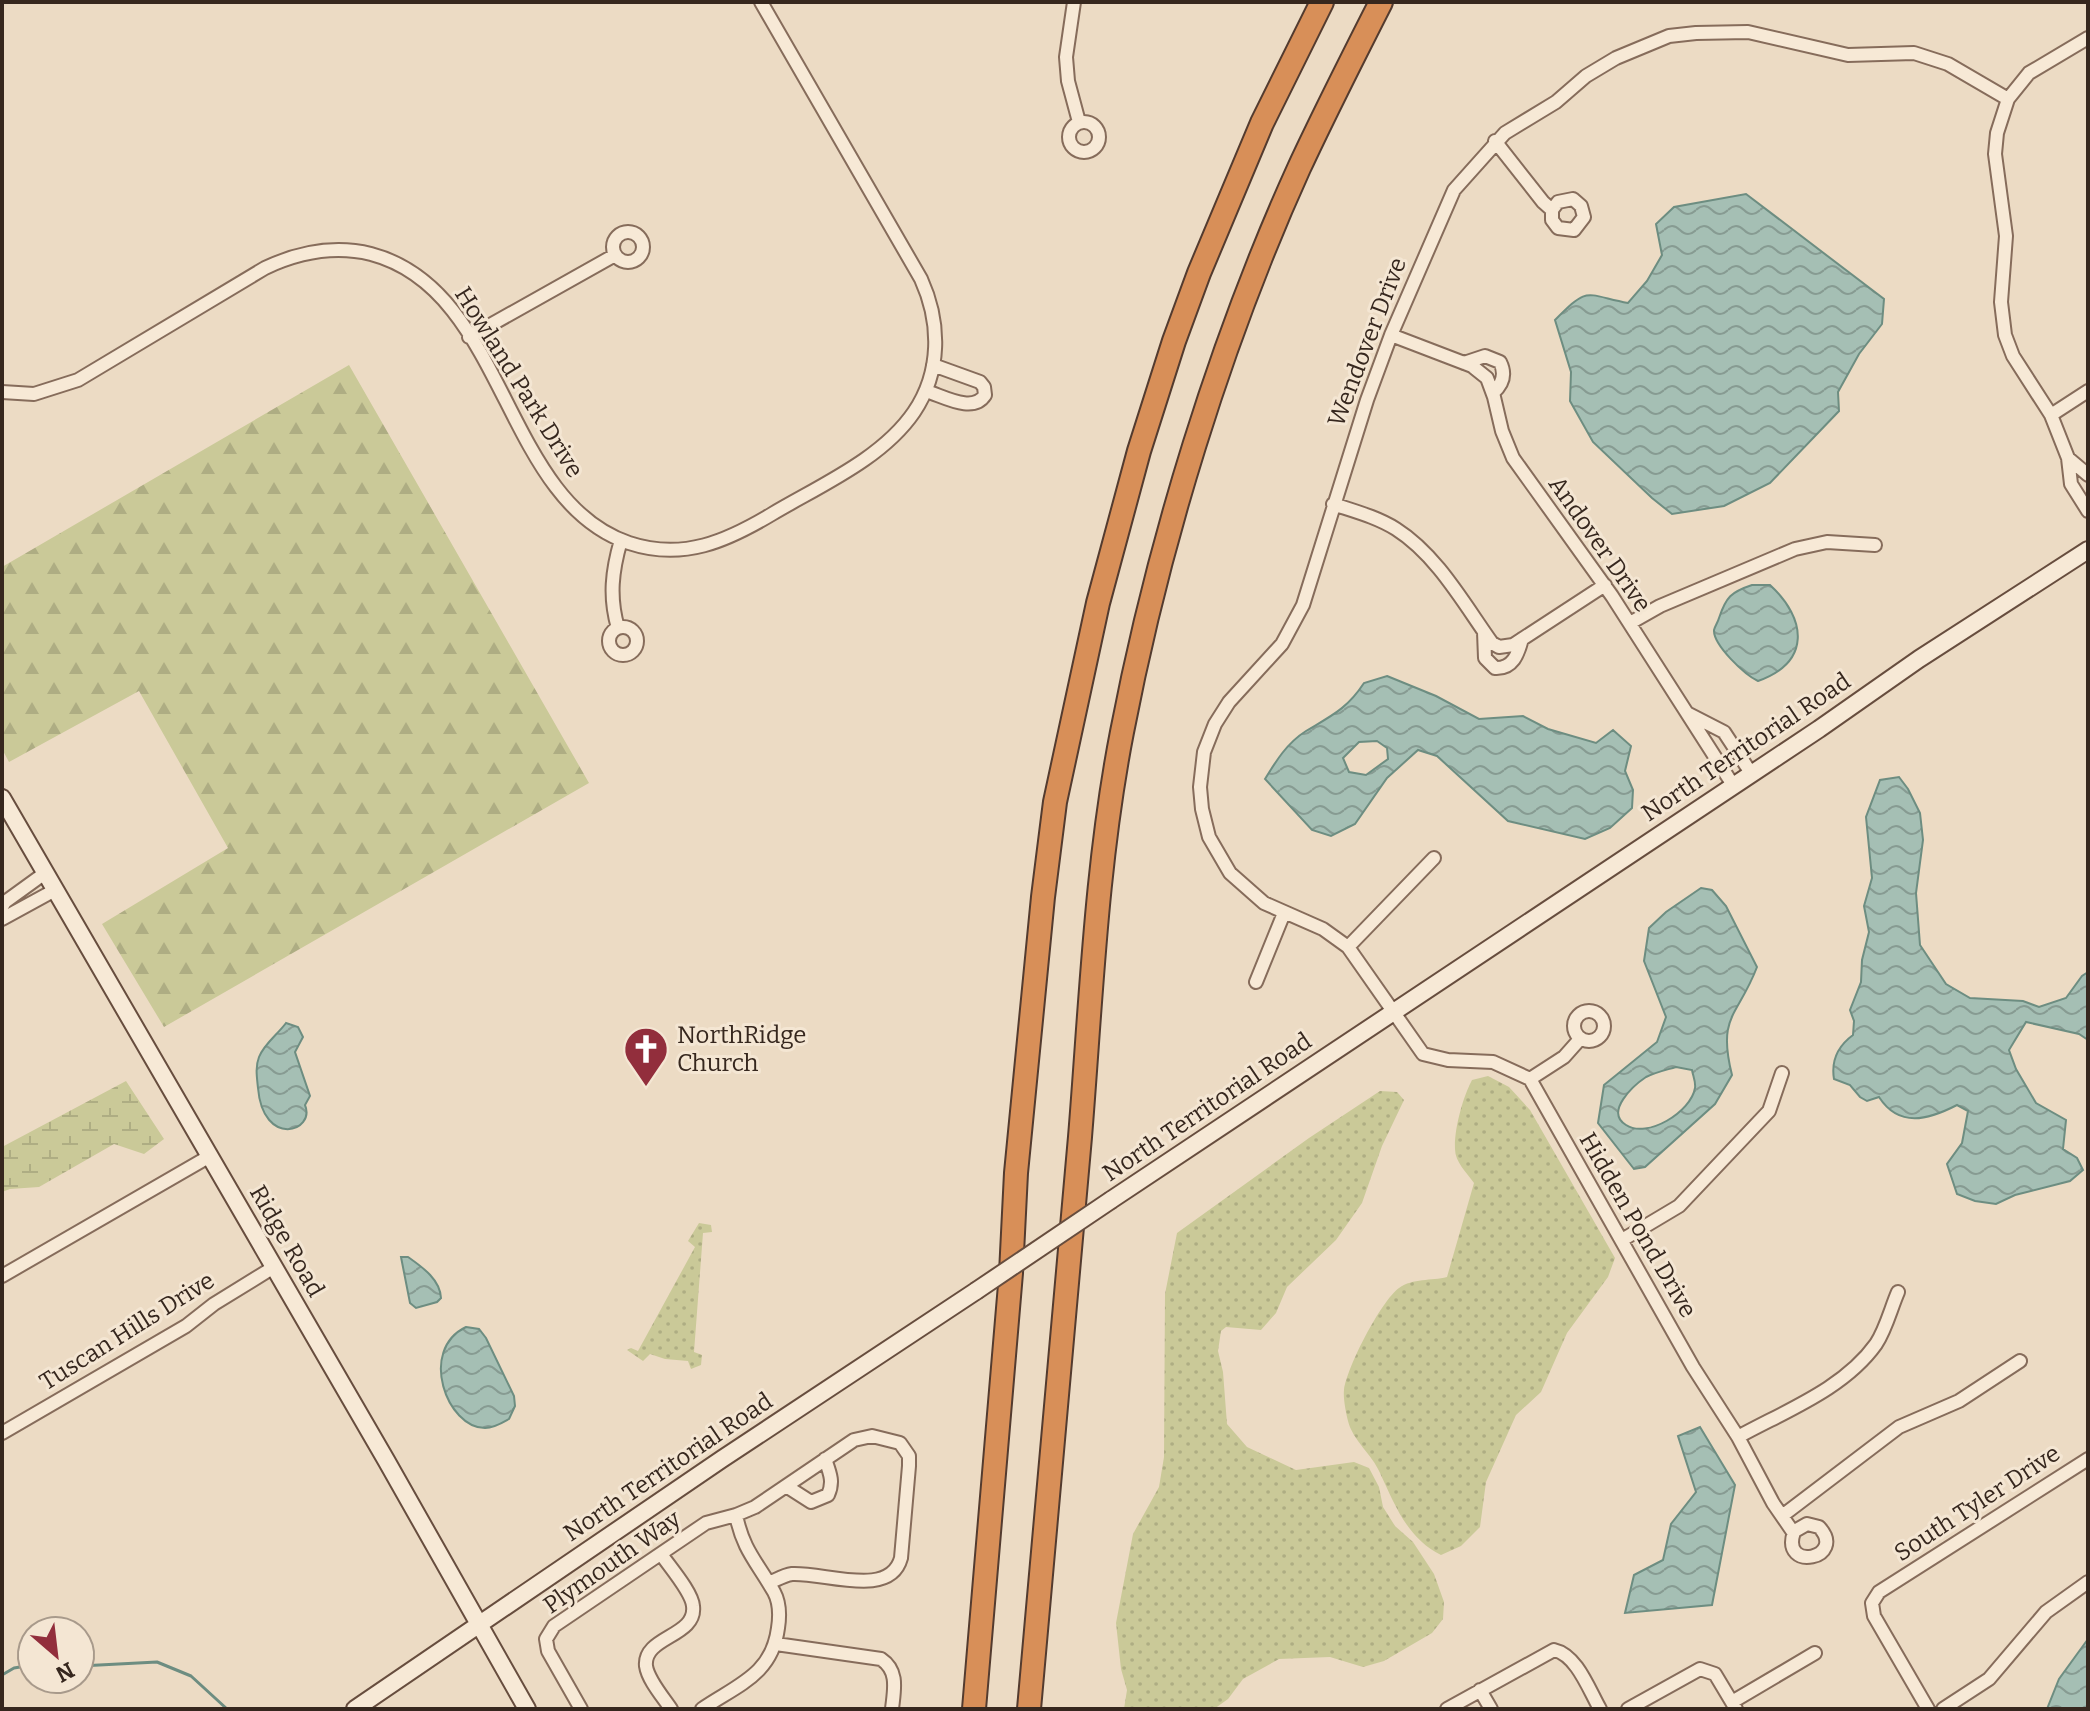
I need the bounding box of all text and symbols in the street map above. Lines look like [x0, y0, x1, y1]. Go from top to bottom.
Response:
street label: Wendover Drive [1322, 254, 1412, 430]
street label: Howland Park Drive [449, 282, 589, 482]
street label: Andover Drive [1543, 471, 1657, 617]
street label: North Territorial Road [1636, 667, 1856, 827]
place label: NorthRidge Church [677, 1021, 806, 1077]
church icon: NorthRidge Church [622, 1025, 670, 1088]
street label: North Territorial Road [1097, 1027, 1317, 1187]
street label: Hidden Pond Drive [1574, 1128, 1702, 1322]
street label: Ridge Road [244, 1180, 330, 1302]
street label: Tuscan Hills Drive [35, 1266, 219, 1396]
street label: North Territorial Road [558, 1387, 778, 1547]
street label: South Tyler Drive [1889, 1439, 2065, 1567]
street label: Plymouth Way [538, 1504, 686, 1619]
north arrow [16, 1615, 96, 1695]
text: N [51, 1656, 79, 1688]

